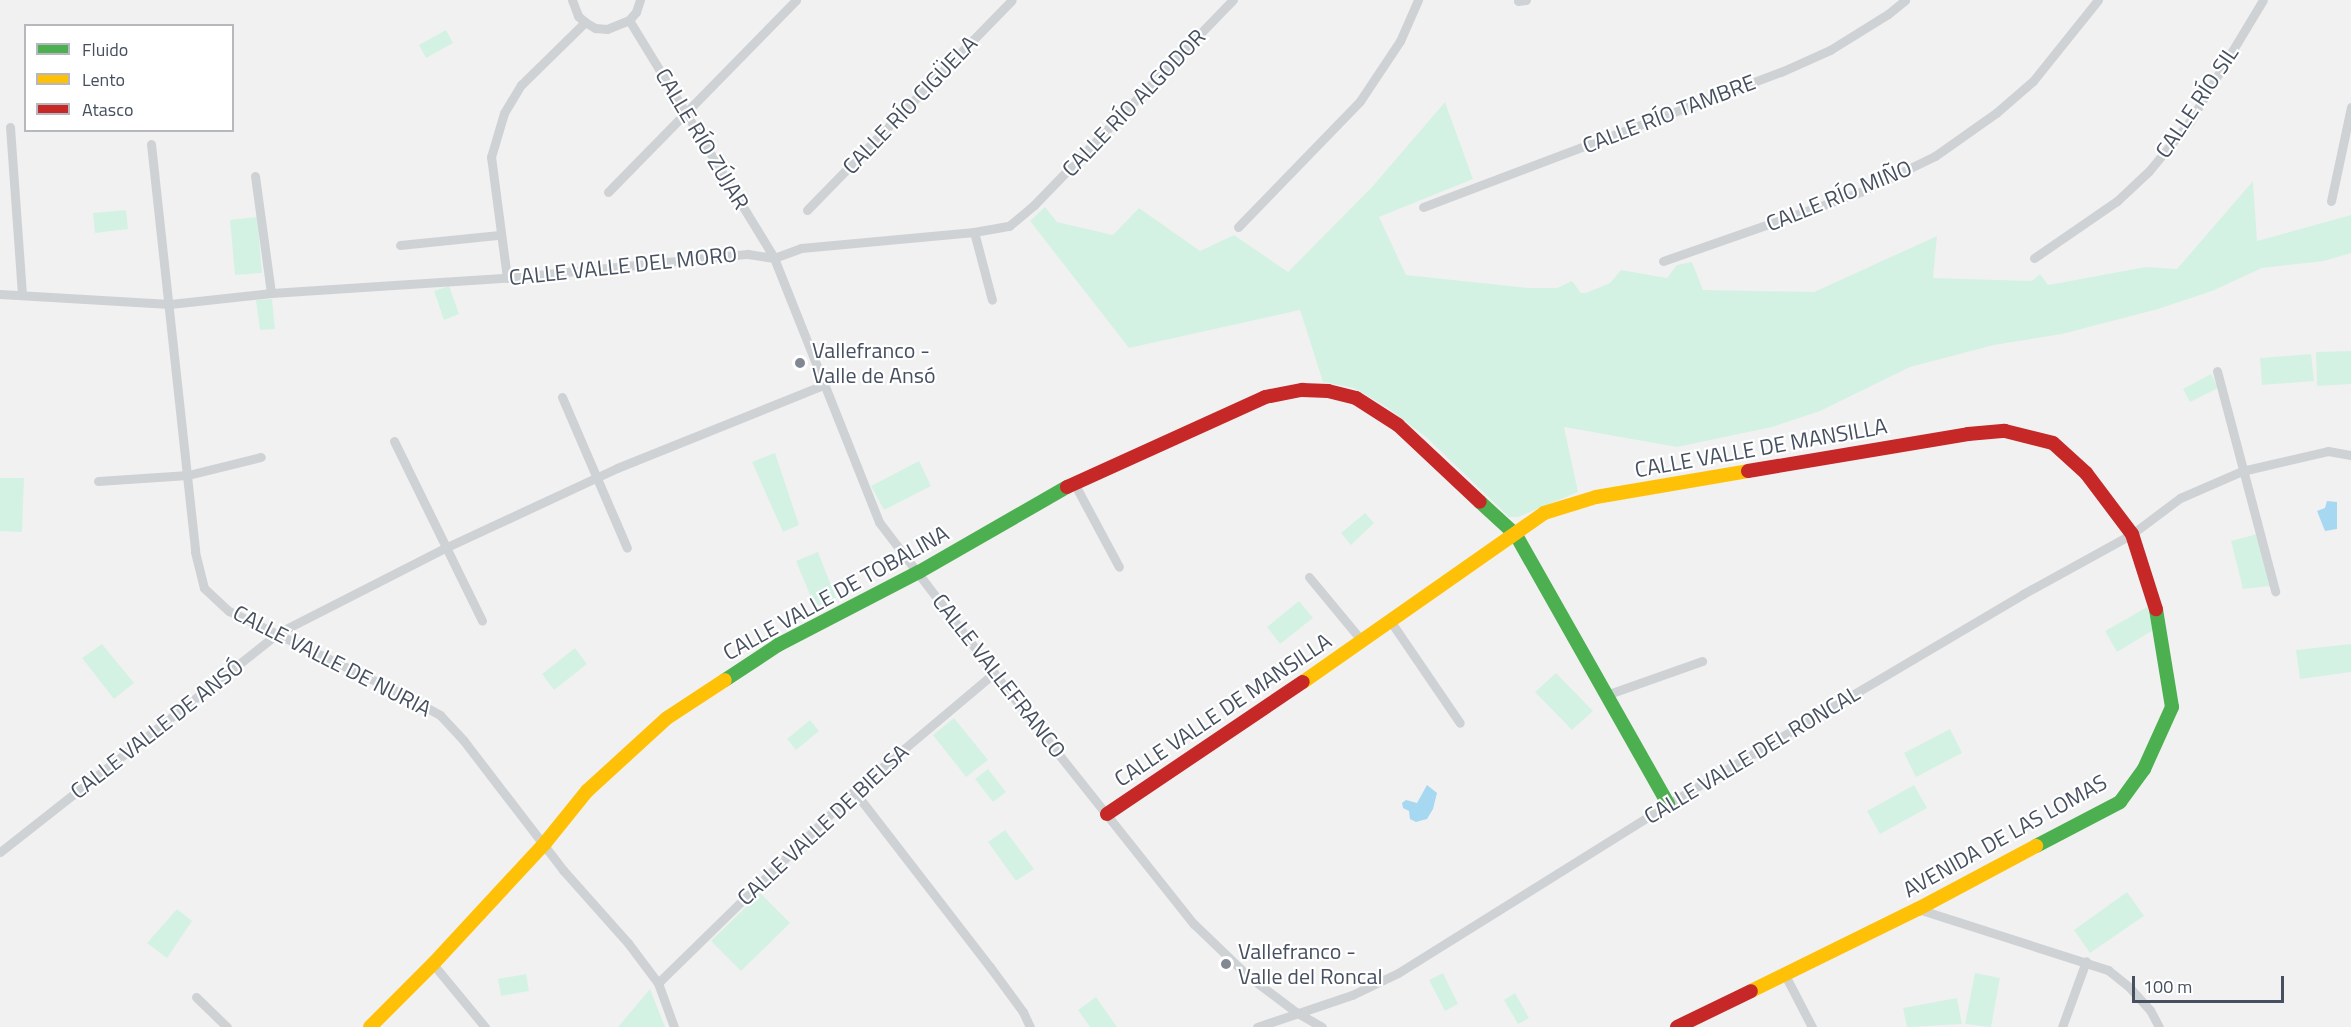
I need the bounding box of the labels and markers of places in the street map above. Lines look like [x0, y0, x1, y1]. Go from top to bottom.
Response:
place label: Vallefranco - Valle de Ansó [812, 337, 936, 388]
marker: Vallefranco - Valle de Ansó [793, 356, 807, 370]
place label: Vallefranco - Valle del Roncal [1238, 938, 1382, 990]
marker: Vallefranco - Valle del Roncal [1219, 957, 1233, 971]

